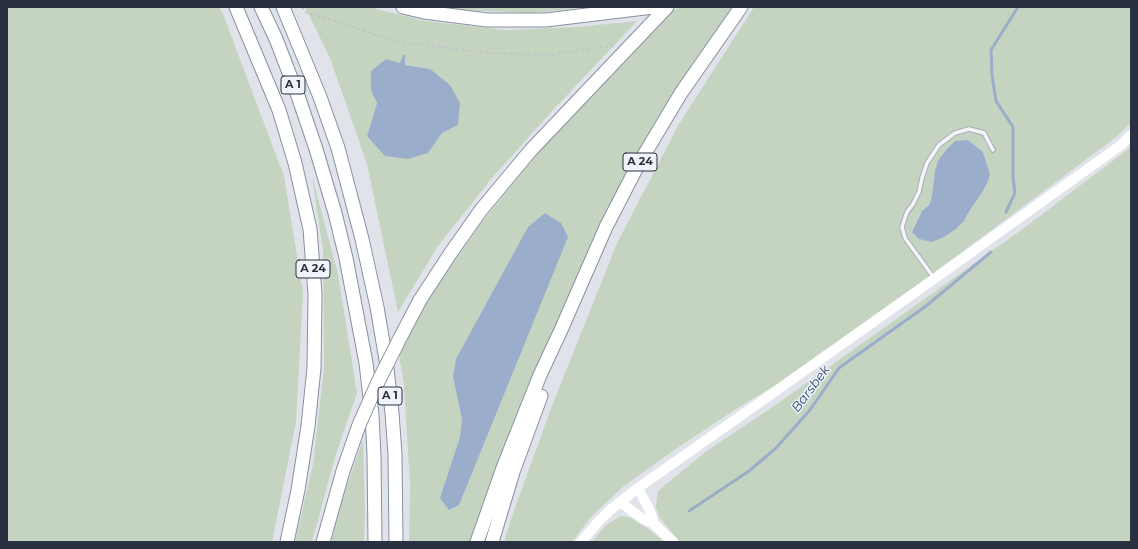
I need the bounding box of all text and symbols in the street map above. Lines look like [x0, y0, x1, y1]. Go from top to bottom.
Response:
road number: A 1 [281, 76, 305, 94]
road number: A 24 [623, 153, 657, 171]
road number: A 24 [296, 260, 330, 278]
water label: Barsbek [788, 363, 834, 415]
road number: A 1 [378, 387, 402, 405]

